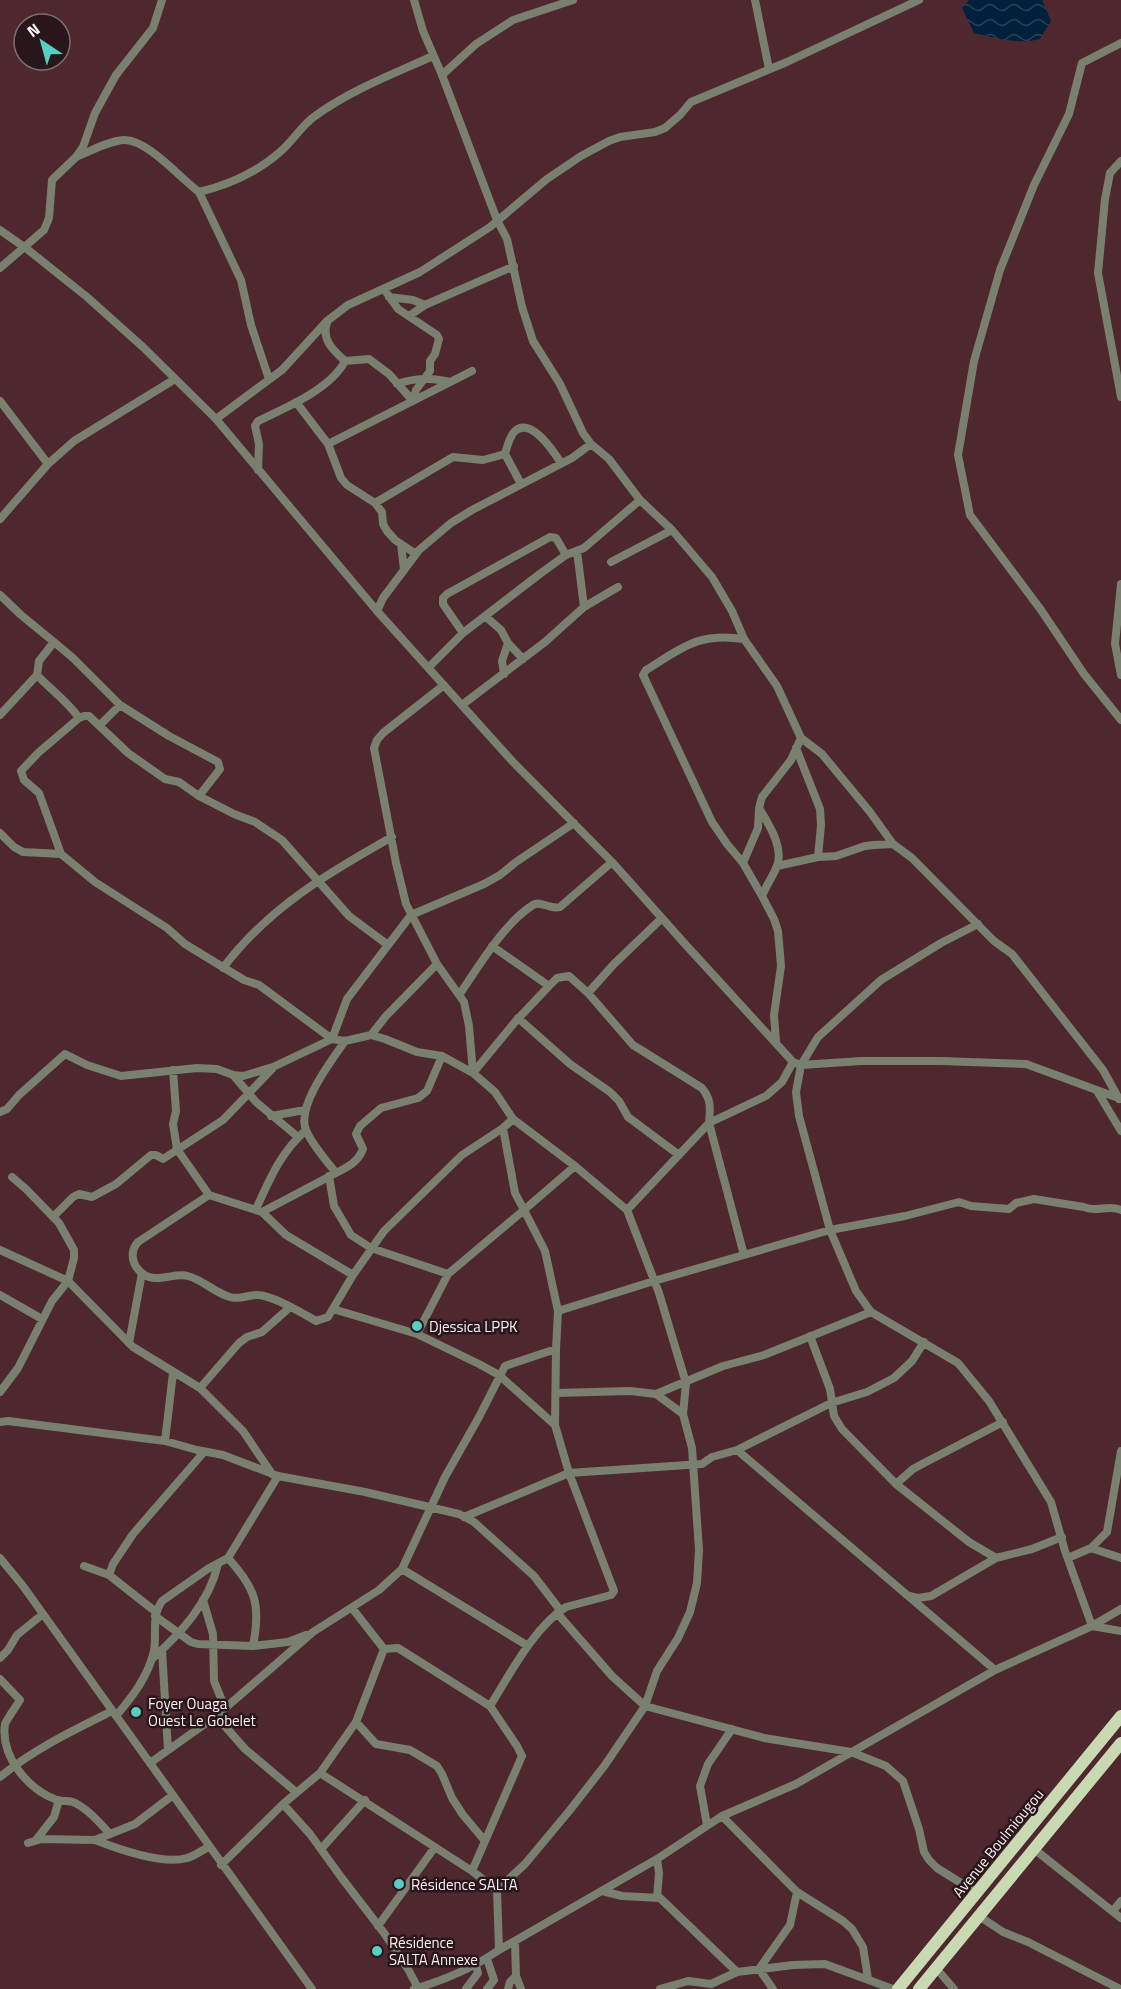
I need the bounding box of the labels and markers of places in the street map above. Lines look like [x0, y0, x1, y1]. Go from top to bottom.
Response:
place label: Djessica LPPK [429, 1315, 518, 1338]
marker: Djessica LPPK [410, 1319, 424, 1333]
place label: Foyer Ouaga Ouest Le Gobelet [148, 1692, 257, 1732]
marker: Foyer Ouaga Ouest Le Gobelet [129, 1705, 143, 1719]
place label: Résidence SALTA [411, 1873, 518, 1896]
marker: Résidence SALTA [392, 1877, 406, 1891]
place label: Résidence SALTA Annexe [389, 1931, 478, 1971]
marker: Résidence SALTA Annexe [370, 1944, 384, 1958]

